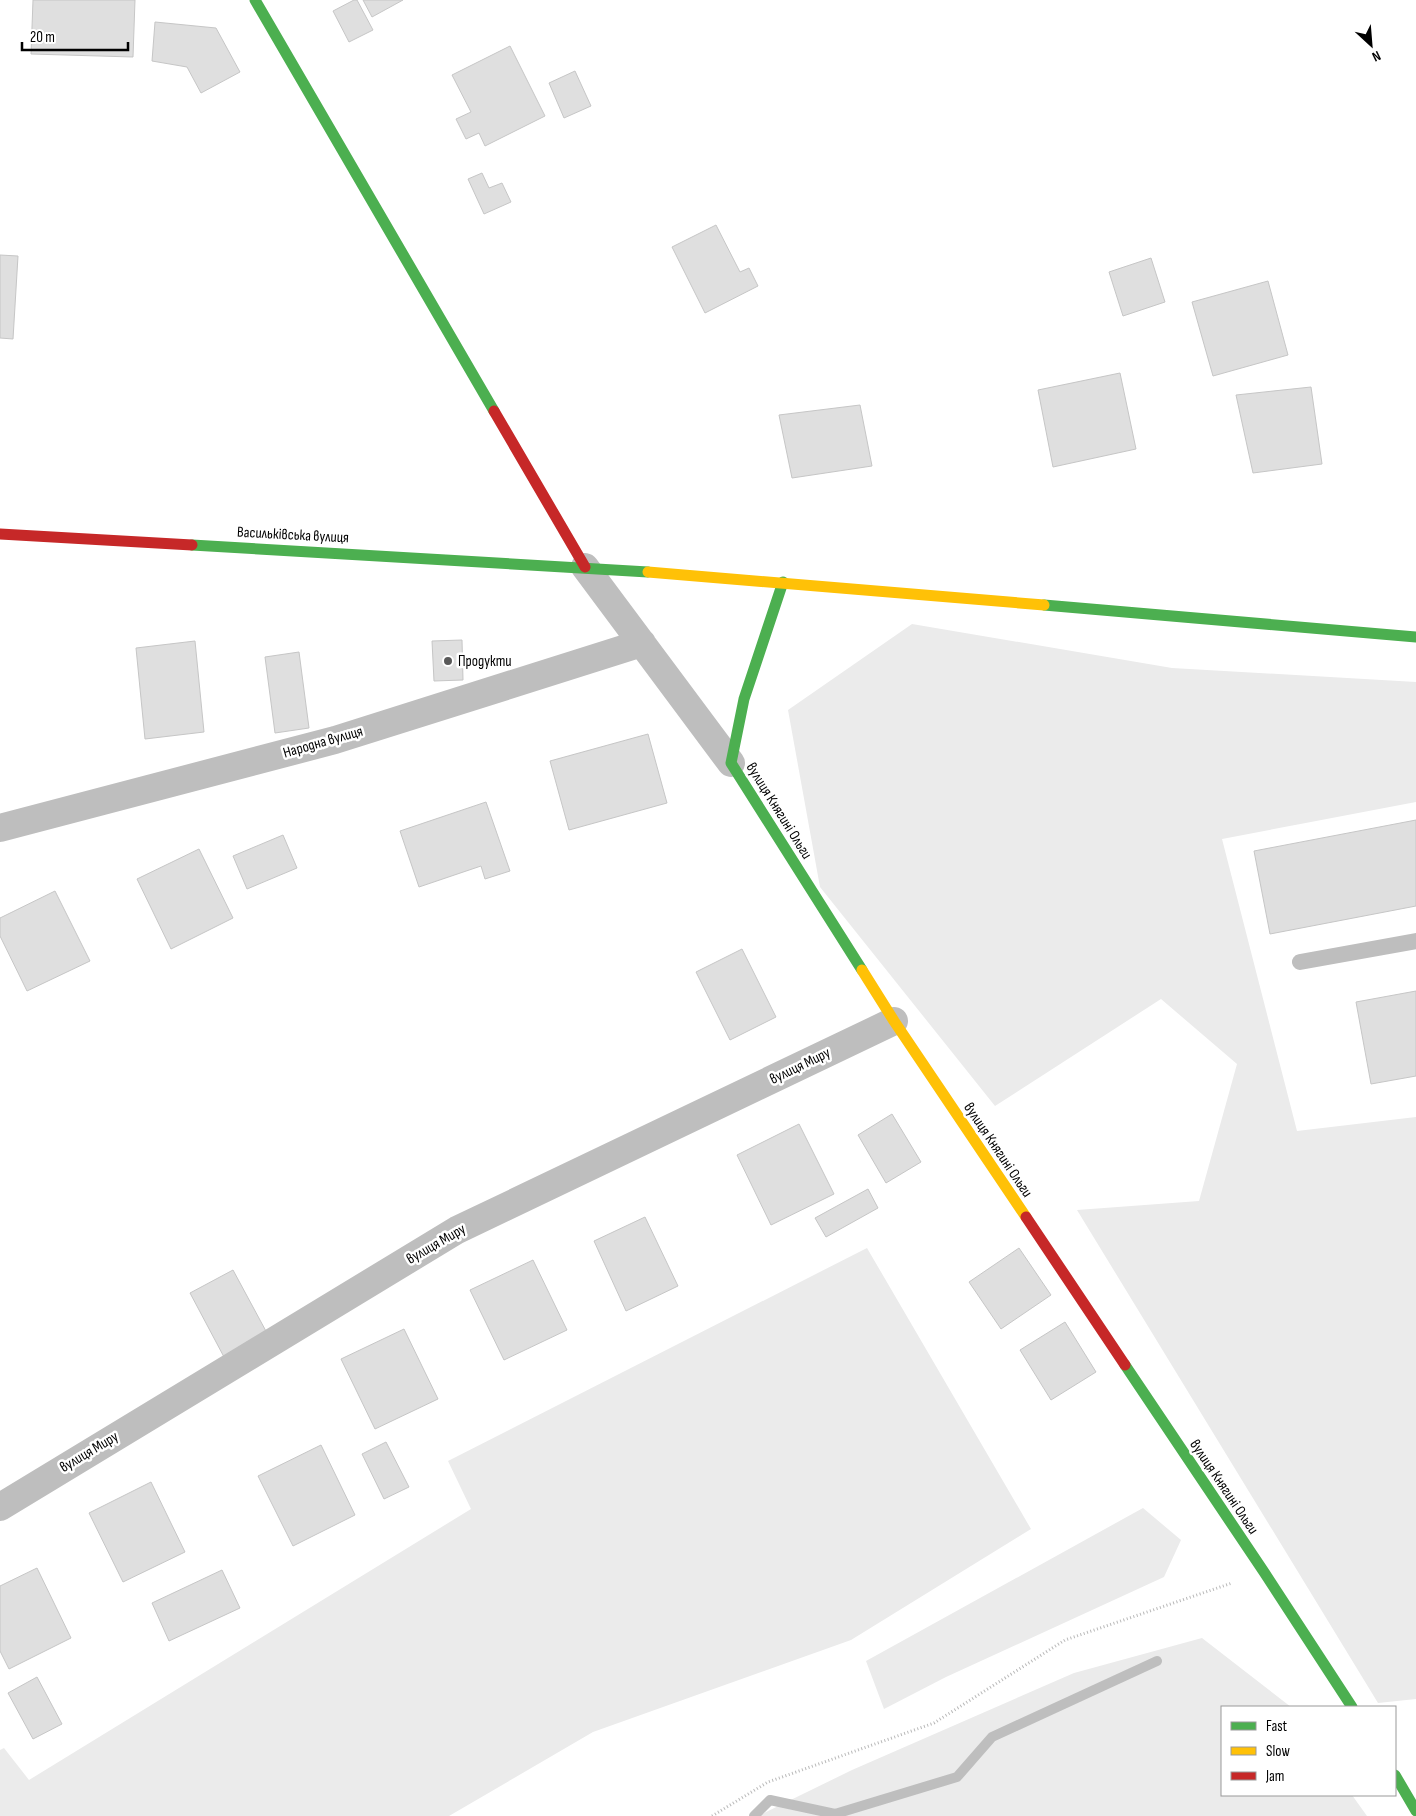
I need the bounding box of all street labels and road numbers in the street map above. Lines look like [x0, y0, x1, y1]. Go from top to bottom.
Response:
street label: Васильківська вулиця [237, 523, 350, 547]
street label: Народна вулиця [281, 722, 365, 762]
street label: вулиця Княгині Ольги [742, 759, 816, 863]
street label: вулиця Миру [767, 1043, 834, 1089]
street label: вулиця Княгині Ольги [959, 1099, 1037, 1201]
street label: вулиця Миру [403, 1219, 469, 1268]
street label: вулиця Миру [56, 1427, 122, 1477]
street label: вулиця Княгині Ольги [1185, 1436, 1263, 1538]

